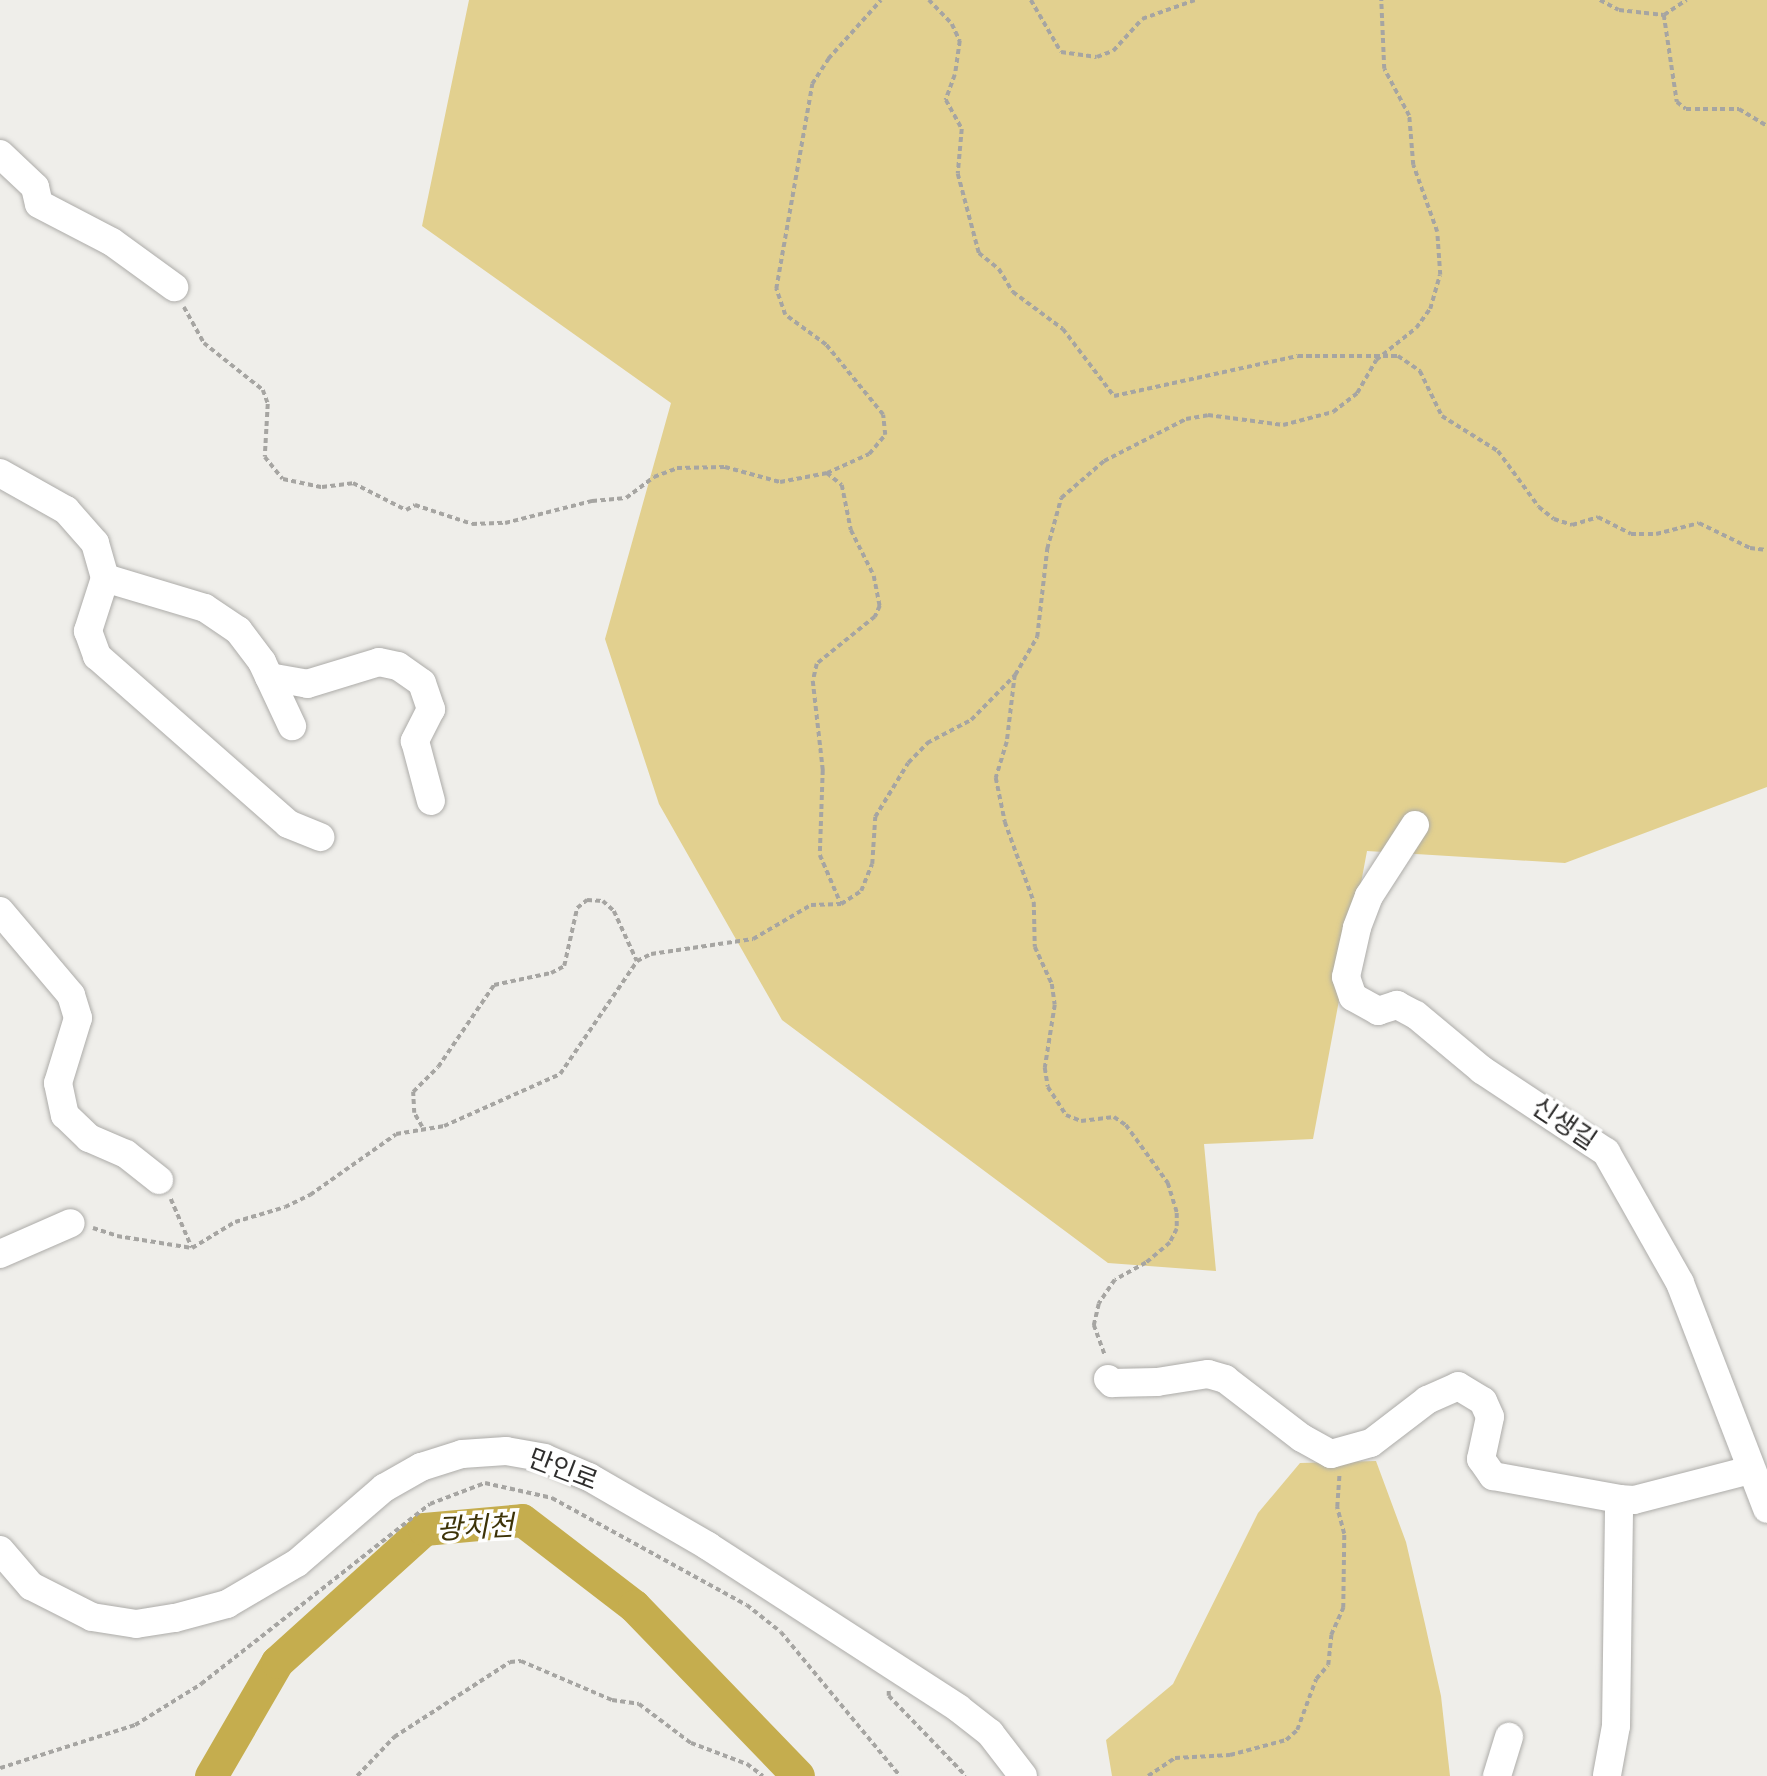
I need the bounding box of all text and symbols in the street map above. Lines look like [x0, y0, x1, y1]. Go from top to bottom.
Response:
street label: 신생길 [1526, 1091, 1602, 1157]
street label: 만인로 [524, 1443, 602, 1497]
water label: 광치천 [436, 1508, 514, 1546]

